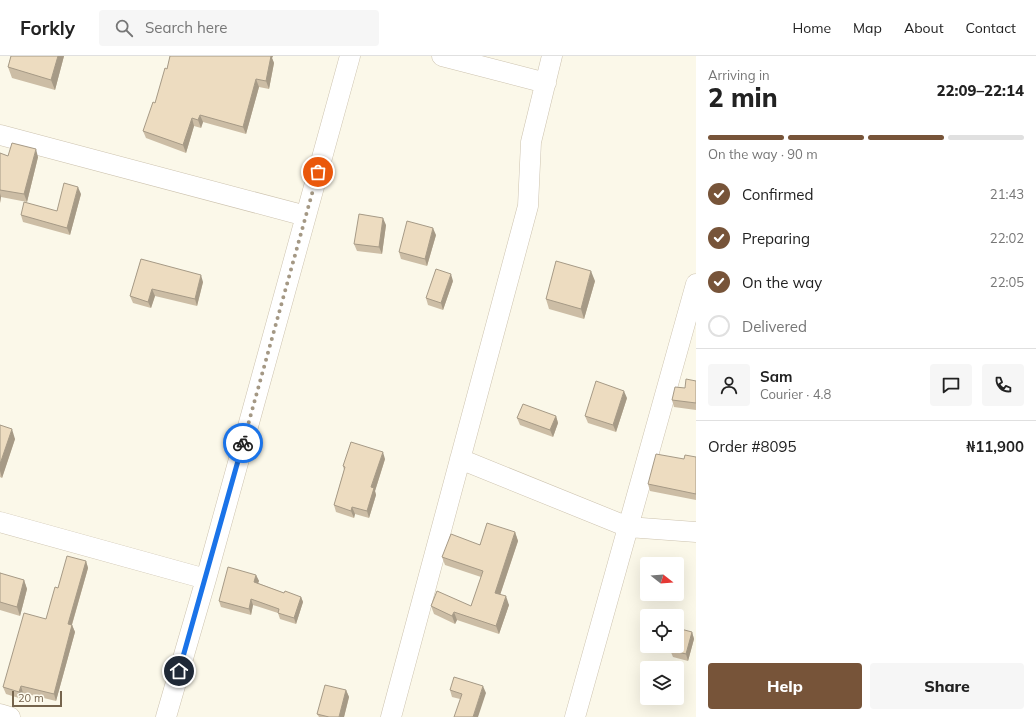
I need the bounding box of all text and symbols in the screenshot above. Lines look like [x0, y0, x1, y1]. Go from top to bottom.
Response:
search box [99, 10, 379, 46]
text: Forkly [20, 16, 75, 40]
icon: search [113, 17, 135, 39]
text: Search here [145, 18, 227, 37]
text: Home [792, 19, 831, 37]
text: Map [853, 19, 882, 37]
text: About [904, 19, 944, 37]
text: Contact [966, 19, 1016, 37]
text: Arriving in [708, 67, 770, 83]
text: 2 min [708, 81, 778, 114]
text: 22:09–22:14 [937, 81, 1024, 100]
text: On the way · 90 m [708, 146, 818, 162]
pin [301, 155, 335, 189]
icon: bag [307, 161, 329, 183]
icon: check [708, 183, 730, 205]
text: Confirmed [742, 185, 813, 204]
text: 21:43 [990, 186, 1024, 202]
icon: check [708, 227, 730, 249]
text: Preparing [742, 229, 810, 248]
text: 22:02 [990, 230, 1024, 246]
icon: check [708, 271, 730, 293]
text: On the way [742, 273, 822, 292]
text: 22:05 [990, 274, 1024, 290]
text: Delivered [742, 317, 807, 336]
button: person [708, 364, 750, 406]
button: chat [930, 364, 972, 406]
button: phone [982, 364, 1024, 406]
text: Sam [760, 367, 792, 386]
text: Courier · 4.8 [760, 386, 831, 402]
courier [223, 423, 263, 463]
icon: bike [232, 432, 254, 454]
text: Order #8095 [708, 437, 796, 456]
text: ₦11,900 [966, 437, 1024, 456]
north arrow [640, 557, 684, 601]
map controls [640, 557, 684, 705]
button: locate [640, 609, 684, 653]
pin [162, 654, 196, 688]
icon: home [168, 660, 190, 682]
button: layers [640, 661, 684, 705]
button: Help [708, 663, 862, 709]
button: Share [870, 663, 1024, 709]
scale bar [12, 689, 62, 708]
text: 20 m [18, 691, 44, 705]

